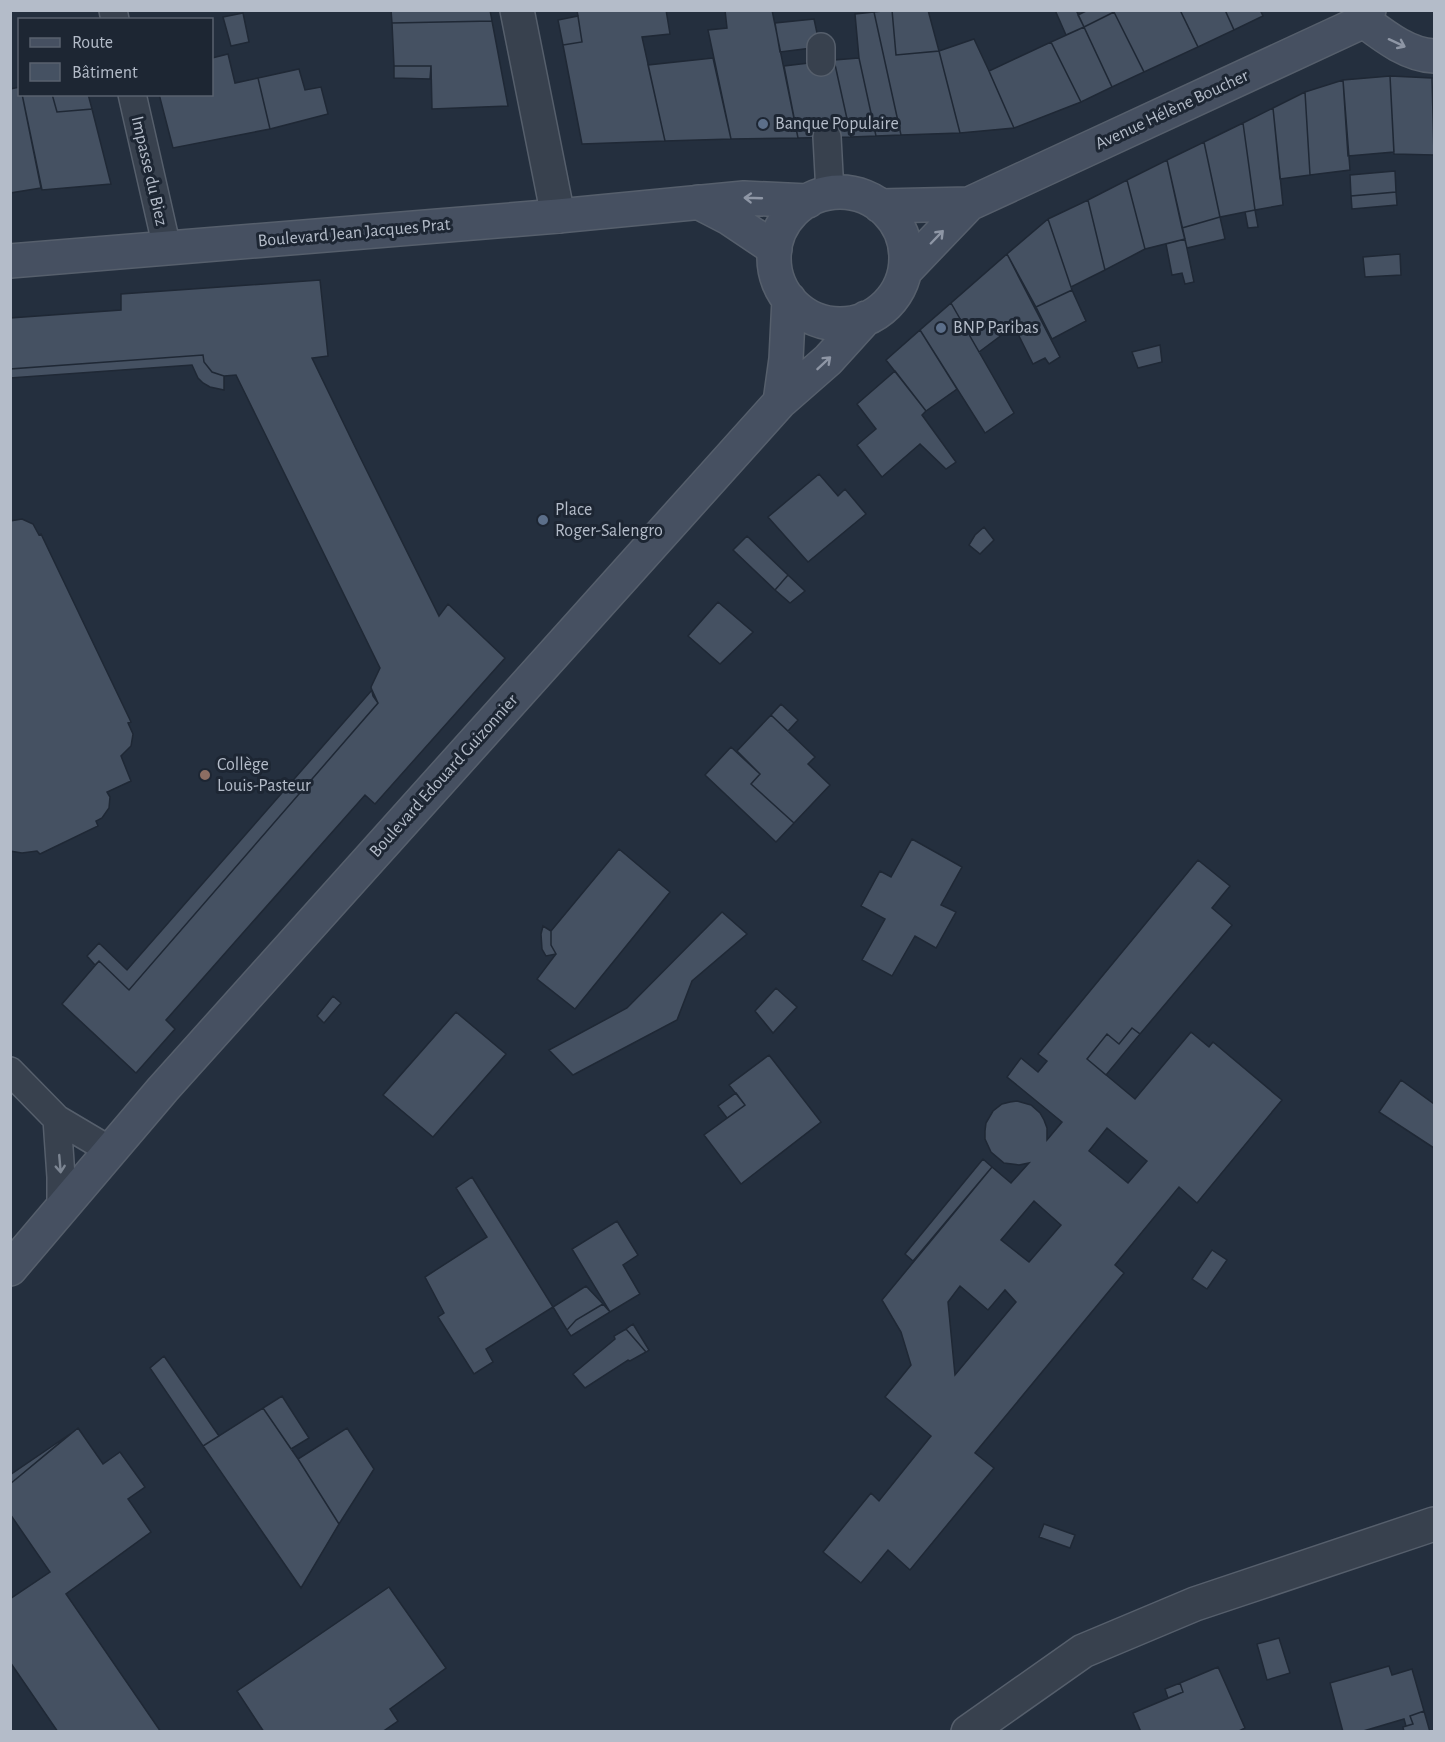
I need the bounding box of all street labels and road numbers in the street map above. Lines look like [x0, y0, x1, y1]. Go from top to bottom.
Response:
street label: Avenue Hélène Boucher [1093, 67, 1252, 153]
street label: Impasse du Biez [128, 114, 170, 228]
street label: Boulevard Jean Jacques Prat [257, 216, 451, 250]
street label: Boulevard Edouard Guizonnier [366, 691, 522, 861]

